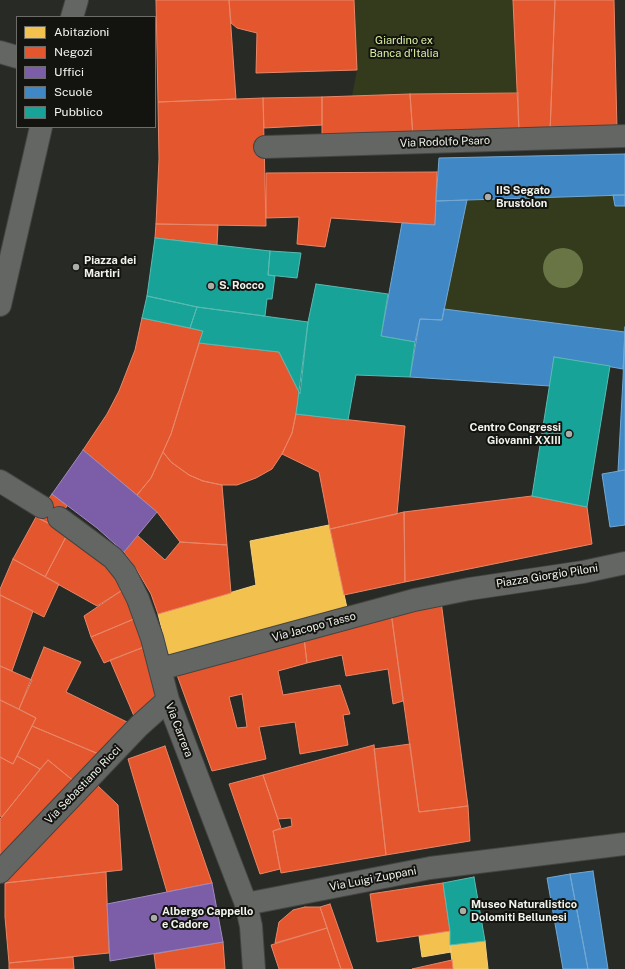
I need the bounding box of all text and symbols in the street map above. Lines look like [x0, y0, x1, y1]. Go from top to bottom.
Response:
legend [16, 16, 156, 128]
text: Abitazioni [54, 25, 109, 39]
park label: Giardino ex Banca d'Italia [369, 34, 439, 60]
text: Negozi [54, 45, 92, 59]
text: Uffici [54, 65, 84, 79]
text: Scuole [54, 85, 92, 99]
text: Pubblico [54, 105, 103, 119]
street label: Via Rodolfo Psaro [400, 134, 490, 150]
place label: IIS Segato Brustolon [496, 184, 550, 210]
marker: IIS Segato Brustolon [483, 192, 493, 202]
place label: Piazza dei Martiri [84, 254, 136, 280]
marker: Piazza dei Martiri [71, 262, 81, 272]
place label: S. Rocco [219, 279, 264, 293]
marker: S. Rocco [206, 281, 216, 291]
place label: Centro Congressi Giovanni XXIII [469, 421, 561, 447]
marker: Centro Congressi Giovanni XXIII [564, 429, 574, 439]
street label: Piazza Giorgio Piloni [495, 561, 599, 591]
street label: Via Jacopo Tasso [271, 609, 357, 645]
street label: Via Carrera [163, 701, 195, 759]
street label: Via Sebastiano Ricci [42, 743, 124, 827]
street label: Via Luigi Zuppani [328, 864, 418, 894]
place label: Museo Naturalistico Dolomiti Bellunesi [471, 898, 577, 924]
place label: Albergo Cappello e Cadore [162, 905, 253, 931]
marker: Museo Naturalistico Dolomiti Bellunesi [458, 906, 468, 916]
marker: Albergo Cappello e Cadore [149, 913, 159, 923]

